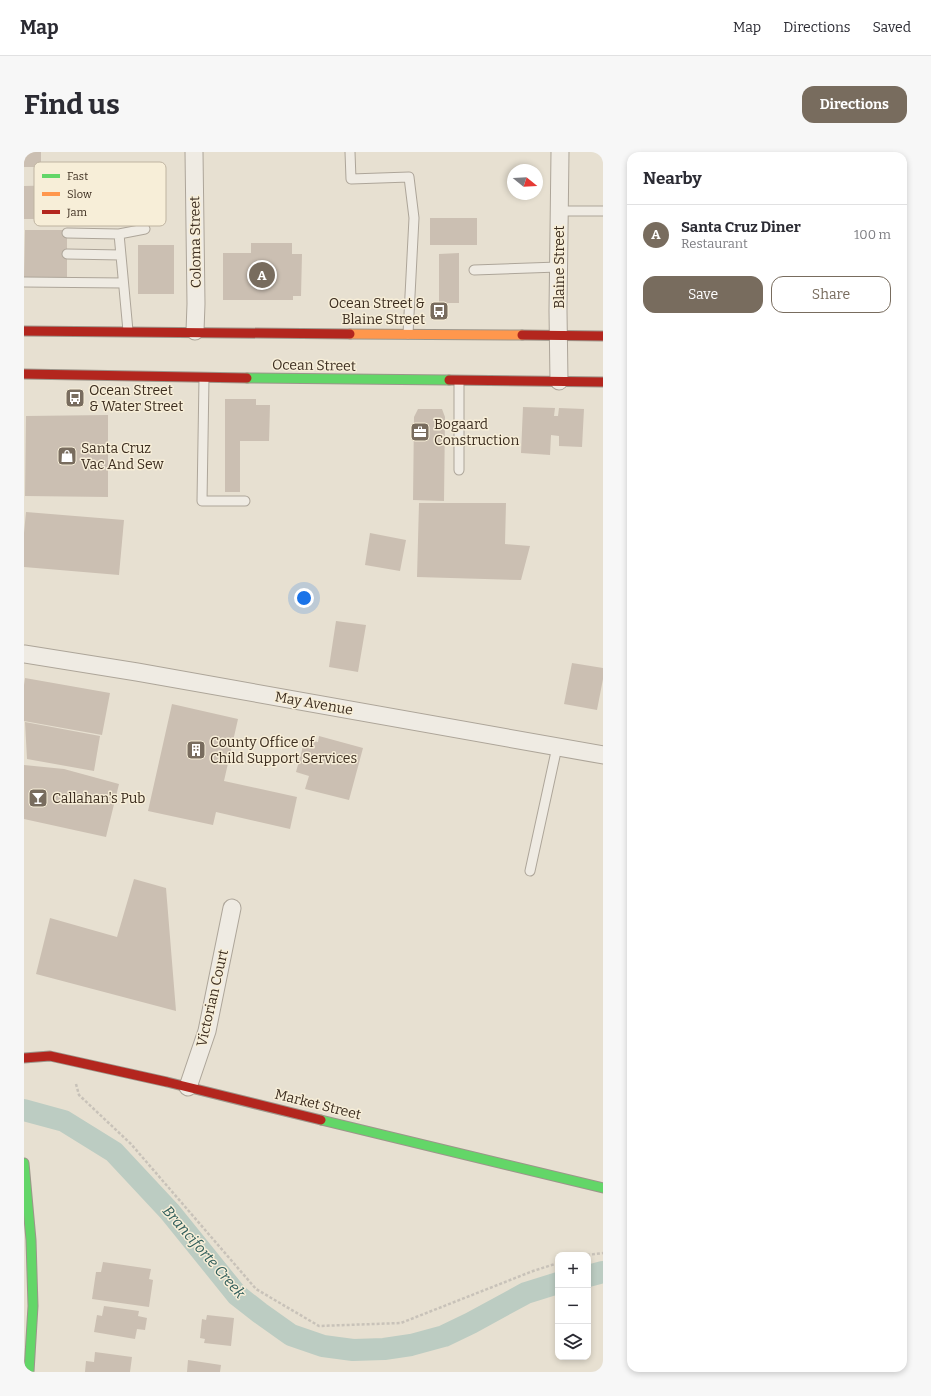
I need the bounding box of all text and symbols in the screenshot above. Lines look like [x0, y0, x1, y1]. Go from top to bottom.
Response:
text: Map [20, 16, 59, 39]
text: Map [733, 19, 761, 36]
text: Directions [783, 19, 851, 36]
text: Saved [873, 19, 911, 36]
button: Directions [802, 86, 907, 123]
text: Find us [24, 88, 120, 121]
legend [34, 162, 166, 226]
north arrow [507, 164, 543, 200]
text: Nearby [643, 168, 702, 189]
text: Fast [67, 170, 88, 183]
text: Slow [67, 188, 92, 201]
street label: Coloma Street [186, 196, 205, 288]
text: Jam [66, 206, 87, 219]
text: Santa Cruz Diner [681, 218, 801, 236]
street label: Blaine Street [551, 225, 568, 309]
text: A [651, 227, 661, 242]
text: 100 m [854, 227, 891, 242]
text: Restaurant [681, 236, 748, 251]
pin: A [249, 260, 275, 290]
button: Save [643, 276, 763, 313]
button: Share [771, 276, 891, 313]
place label: Ocean Street & Blaine Street [329, 295, 425, 328]
bus stop icon: Ocean Street & Blaine Street [428, 300, 450, 322]
street label: Ocean Street [272, 356, 356, 375]
place label: Ocean Street & Water Street [89, 382, 183, 415]
bus stop icon: Ocean Street & Water Street [64, 387, 86, 409]
place label: Bogaard Construction [434, 416, 519, 449]
office icon: Bogaard Construction [409, 421, 431, 443]
place label: Santa Cruz Vac And Sew [81, 440, 164, 473]
shop icon: Santa Cruz Vac And Sew [56, 445, 78, 467]
your location [294, 588, 314, 608]
street label: May Avenue [274, 688, 354, 719]
place label: County Office of Child Support Services [210, 734, 357, 767]
building icon: County Office of Child Support Services [185, 739, 207, 761]
bar icon: Callahan's Pub [27, 787, 49, 809]
place label: Callahan's Pub [52, 790, 145, 807]
street label: Victorian Court [193, 948, 232, 1048]
street label: Market Street [273, 1086, 363, 1123]
water label: Branciforte Creek [159, 1202, 250, 1303]
map controls [555, 1252, 591, 1360]
button: + [555, 1252, 591, 1288]
button: − [555, 1288, 591, 1324]
button: layers [555, 1324, 591, 1360]

